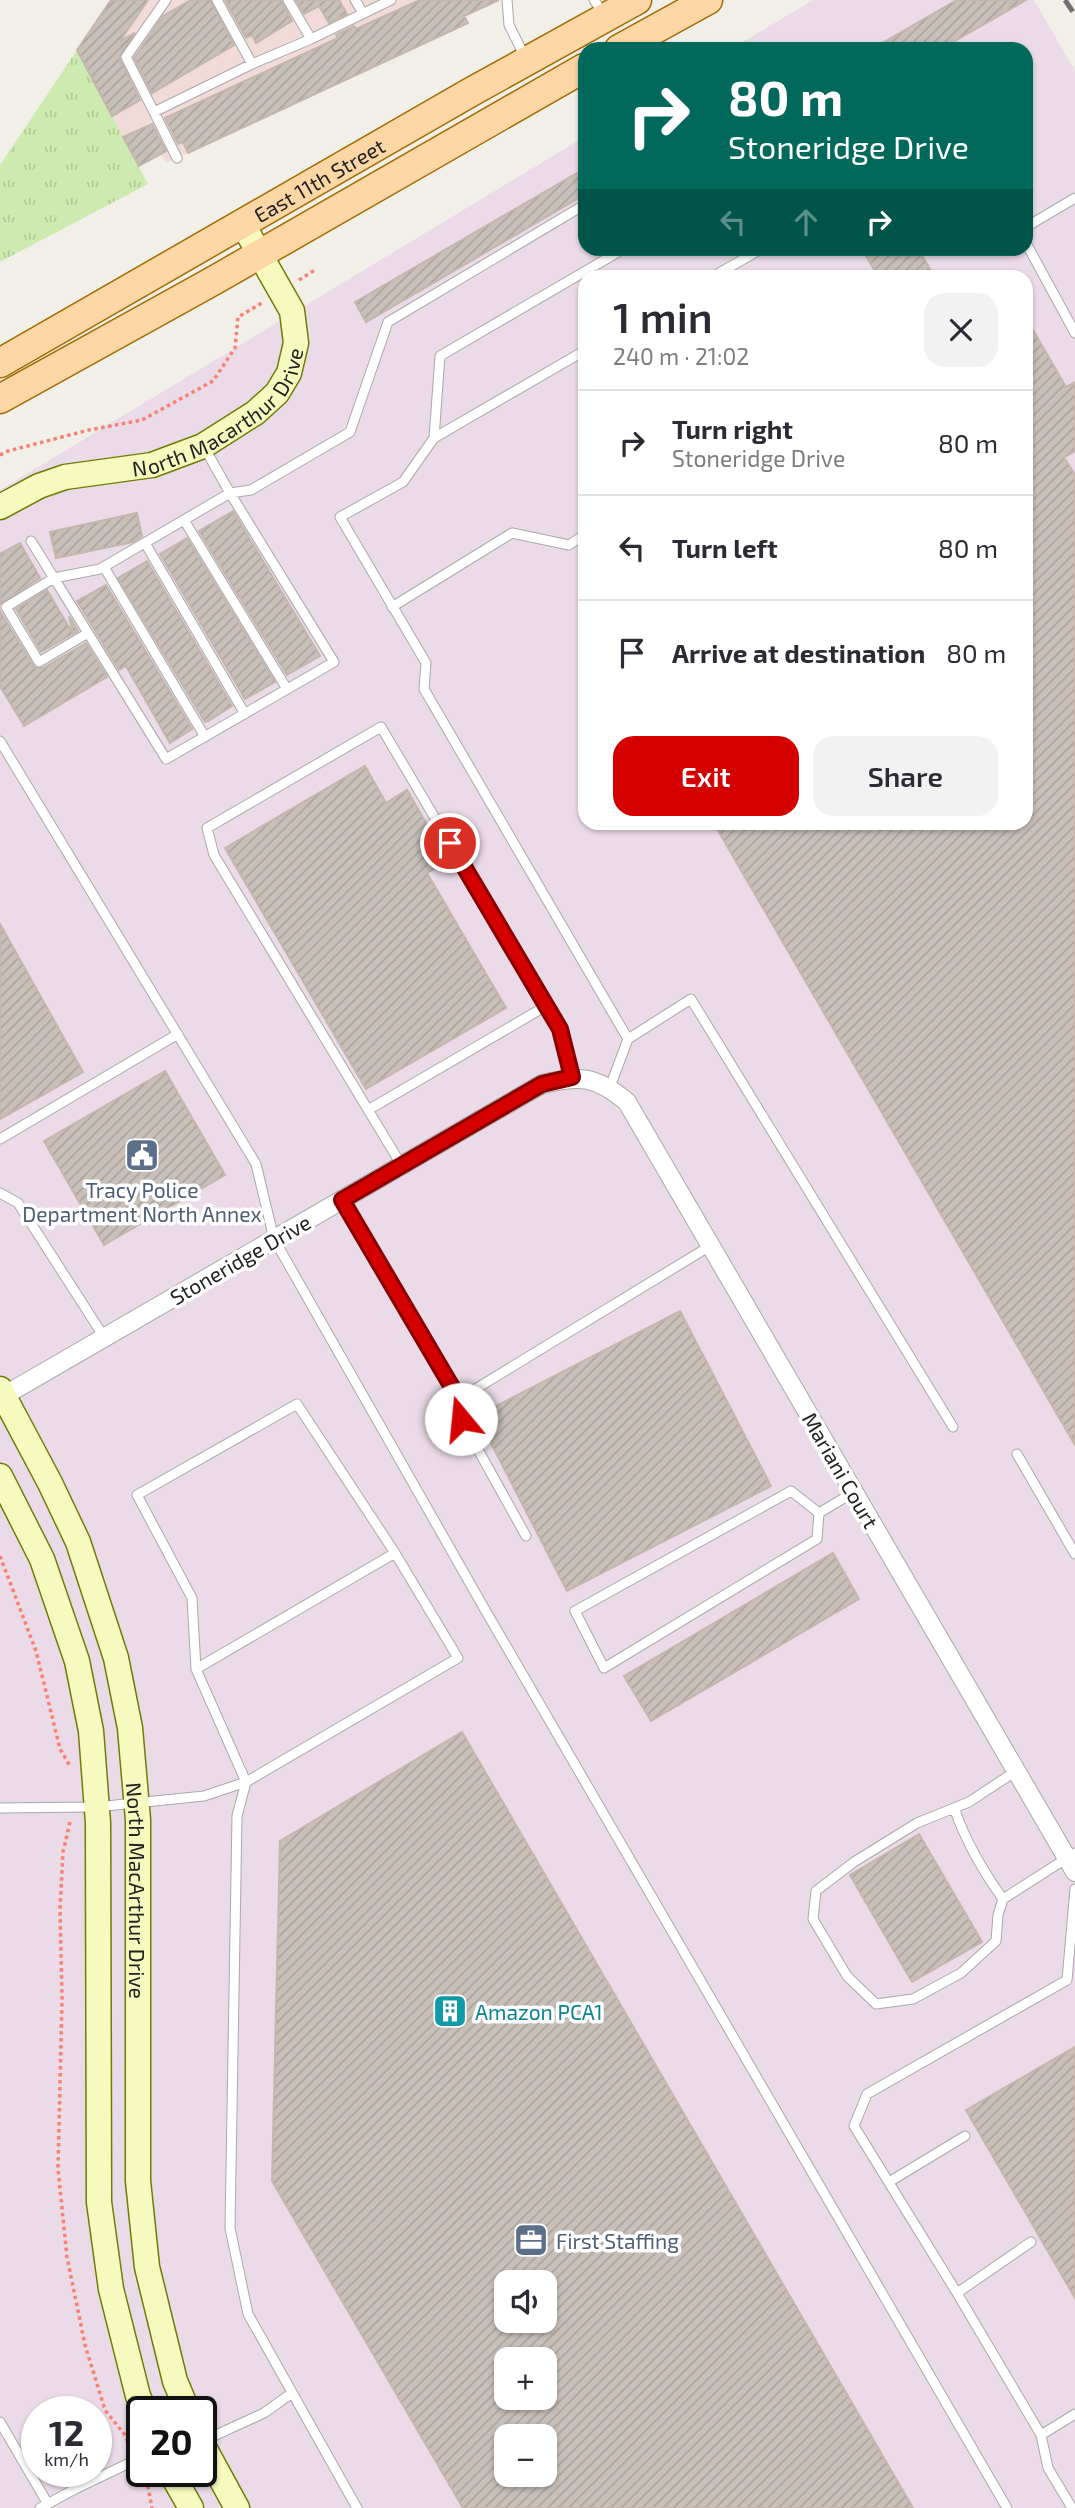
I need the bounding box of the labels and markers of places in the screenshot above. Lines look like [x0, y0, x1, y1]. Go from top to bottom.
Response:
pin [420, 813, 480, 873]
public building icon: Tracy Police Department North Annex [123, 1136, 161, 1174]
place label: Tracy Police Department North Annex [22, 1177, 262, 1226]
building icon: Amazon PCA1 [431, 1992, 469, 2030]
place label: Amazon PCA1 [475, 1999, 603, 2024]
office icon: First Staffing [512, 2221, 550, 2259]
place label: First Staffing [556, 2228, 679, 2253]

